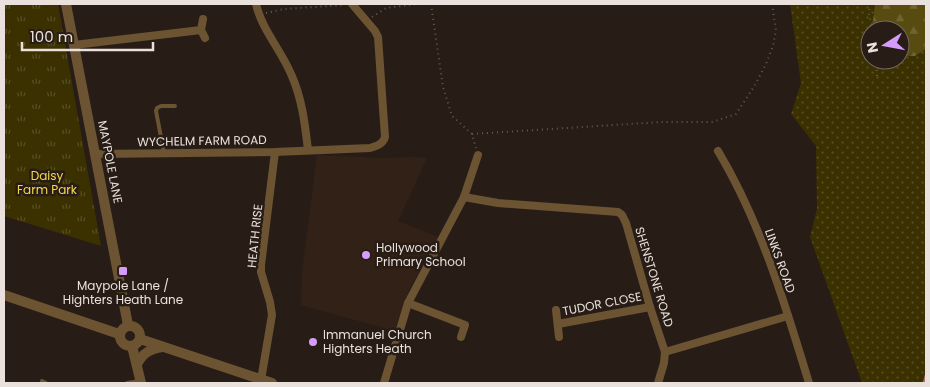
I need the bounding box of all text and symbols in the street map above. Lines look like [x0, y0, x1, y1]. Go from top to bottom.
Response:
scale bar [22, 20, 154, 52]
north arrow [860, 20, 910, 70]
text: 100 m [30, 26, 73, 47]
text: N [861, 40, 883, 55]
street label: MAYPOLE LANE [94, 119, 127, 205]
street label: WYCHELM FARM ROAD [137, 131, 267, 150]
park label: Daisy Farm Park [17, 167, 78, 198]
street label: HEATH RISE [243, 203, 266, 269]
street label: SHENSTONE ROAD [631, 225, 678, 329]
street label: LINKS ROAD [761, 226, 800, 295]
place label: Hollywood Primary School [376, 239, 466, 270]
marker: Hollywood Primary School [360, 249, 372, 261]
marker: Maypole Lane / Highters Heath Lane [117, 265, 129, 277]
place label: Maypole Lane / Highters Heath Lane [63, 277, 183, 308]
street label: TUDOR CLOSE [561, 288, 643, 319]
place label: Immanuel Church Highters Heath [323, 326, 432, 357]
marker: Immanuel Church Highters Heath [307, 336, 319, 348]

